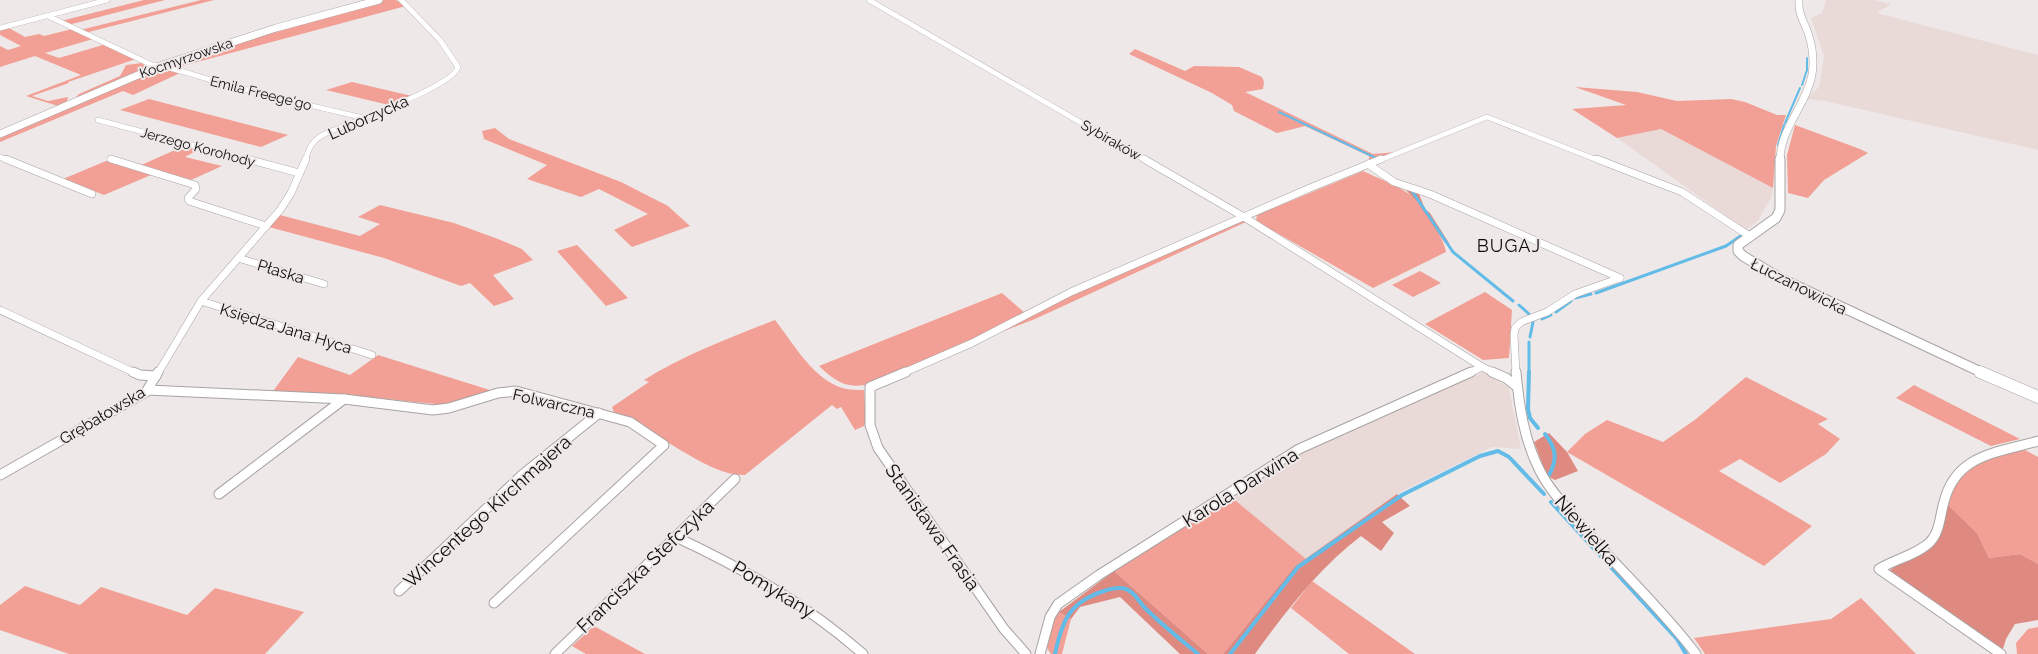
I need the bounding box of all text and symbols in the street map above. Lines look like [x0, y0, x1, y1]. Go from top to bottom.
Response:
street label: Kocmyrzowska [137, 35, 235, 81]
street label: Emila Freege'go [208, 73, 314, 113]
street label: Luborzycka [325, 91, 411, 144]
street label: Sybiraków [1078, 116, 1144, 164]
street label: Jerzego Korohody [139, 124, 257, 170]
district label: BUGAJ [1477, 235, 1541, 256]
street label: Łuczanowicka [1748, 254, 1850, 319]
street label: Płaska [255, 255, 307, 288]
street label: Księdza Jana Hyca [217, 299, 354, 358]
street label: Grębałowska [56, 382, 148, 448]
street label: Folwarczna [511, 385, 597, 422]
street label: Wincentego Kirchmajera [399, 430, 575, 592]
street label: Karola Darwina [1178, 443, 1302, 531]
street label: Stanisława Frasia [881, 459, 985, 595]
street label: Niewielka [1550, 490, 1624, 570]
street label: Franciszka Stefczyka [572, 495, 718, 637]
street label: Pomykany [729, 556, 819, 622]

